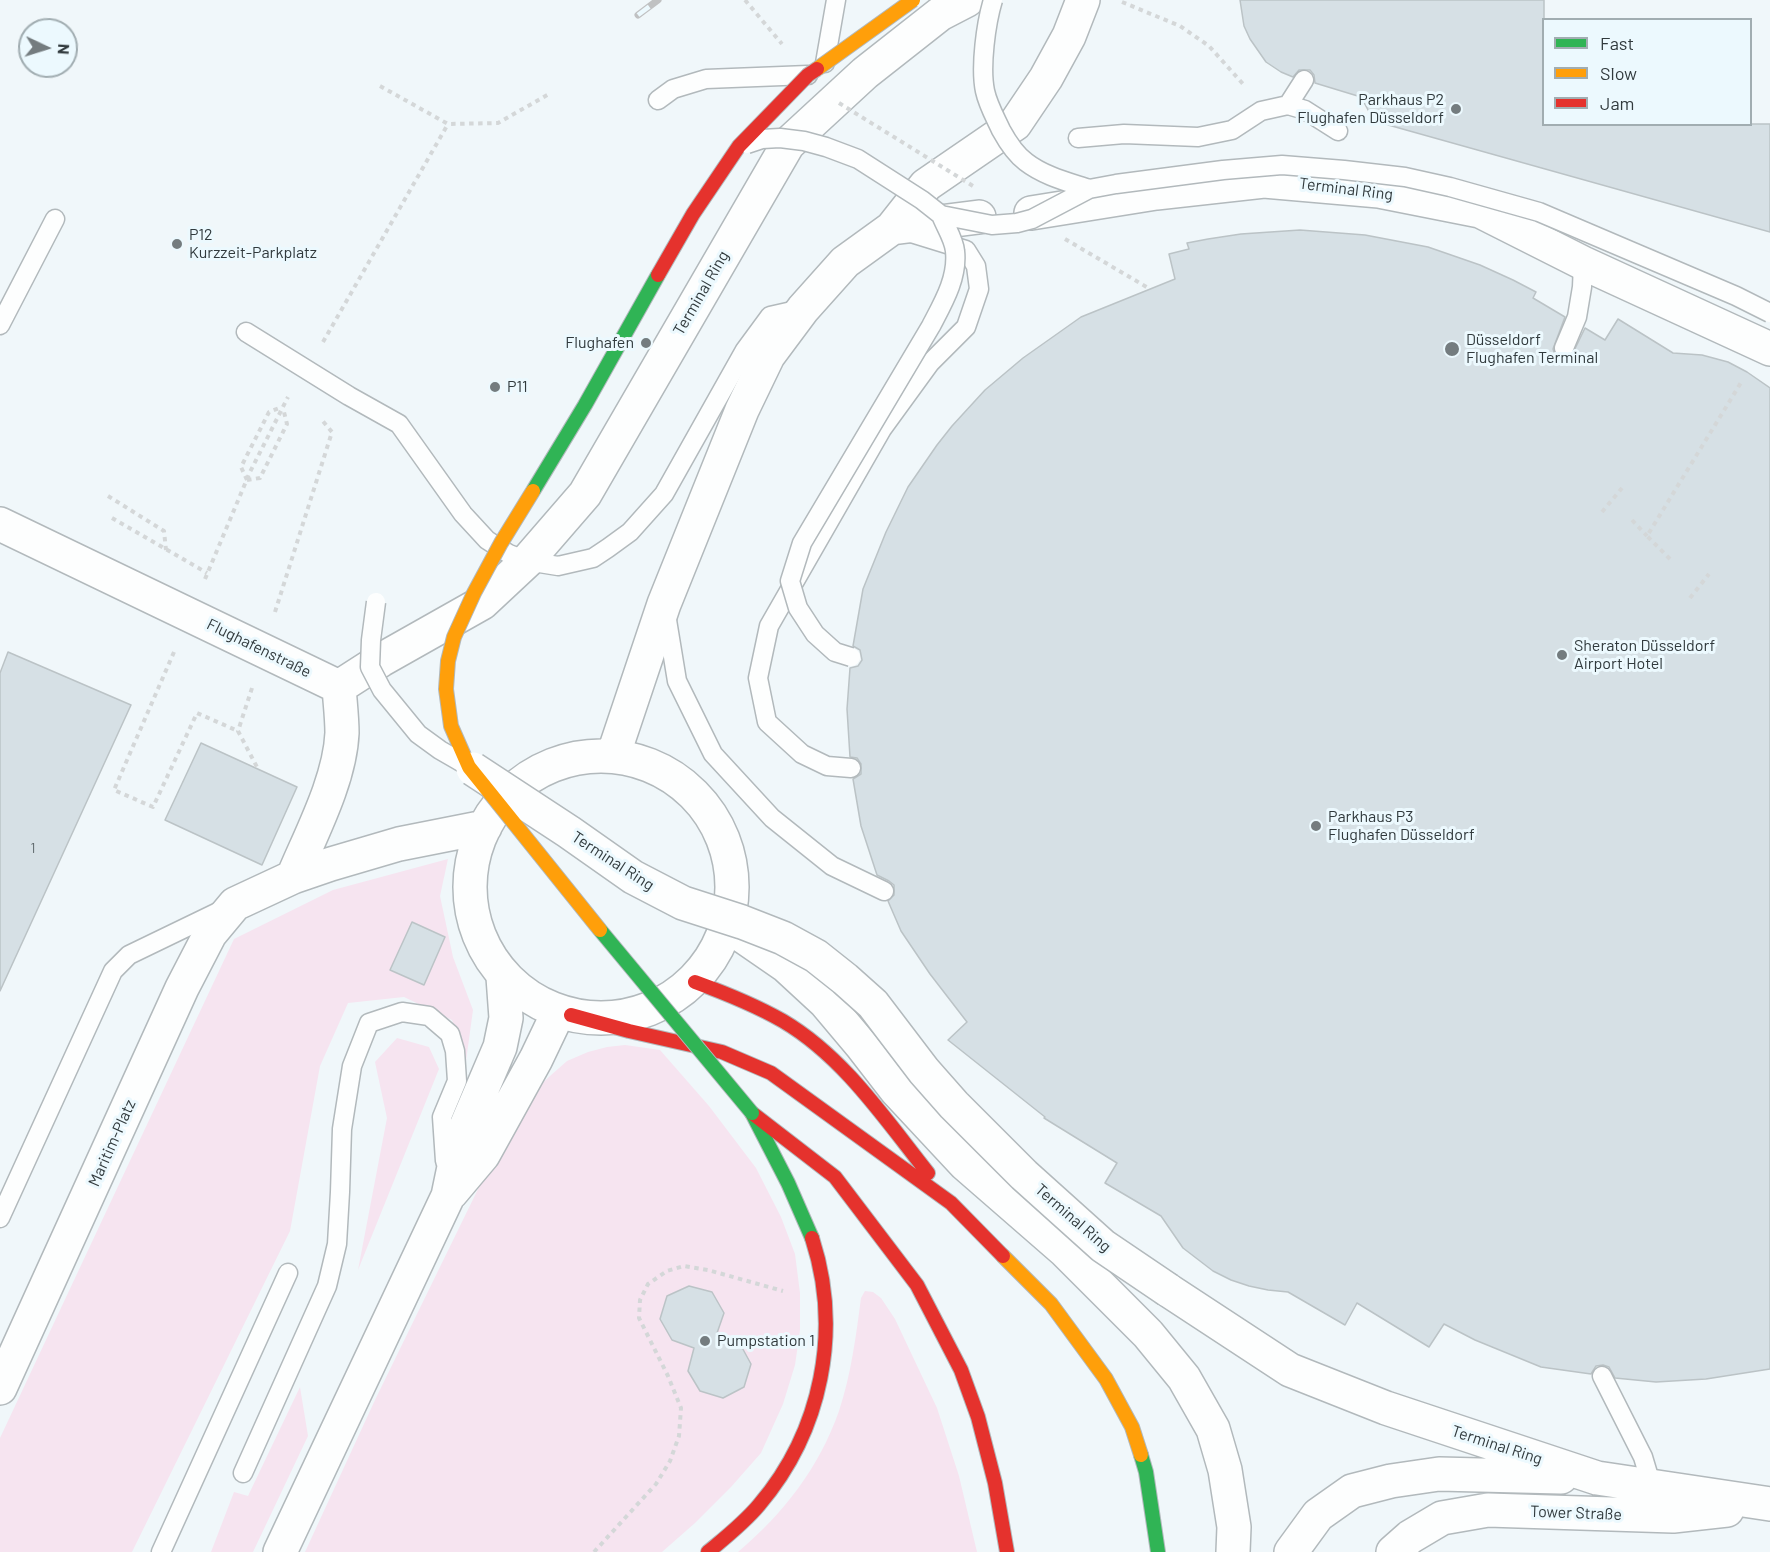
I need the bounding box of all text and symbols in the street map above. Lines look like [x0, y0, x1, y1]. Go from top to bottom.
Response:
north arrow [18, 18, 78, 78]
legend [1542, 18, 1752, 126]
text: Fast [1600, 32, 1634, 54]
text: N [55, 43, 74, 55]
text: Slow [1600, 62, 1637, 84]
place label: Parkhaus P2 Flughafen Düsseldorf [1297, 90, 1444, 128]
text: Jam [1600, 92, 1634, 114]
marker: Parkhaus P2 Flughafen Düsseldorf [1449, 102, 1463, 116]
street label: Terminal Ring [1298, 174, 1394, 204]
place label: P12 Kurzzeit-Parkplatz [189, 225, 317, 263]
marker: P12 Kurzzeit-Parkplatz [170, 237, 184, 251]
street label: Terminal Ring [669, 247, 733, 339]
place label: Düsseldorf Flughafen Terminal [1466, 330, 1598, 368]
place label: Flughafen [565, 333, 634, 353]
marker: Flughafen [639, 336, 653, 350]
marker: Düsseldorf Flughafen Terminal [1443, 340, 1461, 358]
place label: P11 [507, 377, 528, 397]
marker: P11 [488, 380, 502, 394]
street label: Flughafenstraße [204, 614, 314, 682]
place label: Sheraton Düsseldorf Airport Hotel [1574, 636, 1715, 674]
marker: Sheraton Düsseldorf Airport Hotel [1555, 648, 1569, 662]
place label: Parkhaus P3 Flughafen Düsseldorf [1328, 807, 1475, 845]
marker: Parkhaus P3 Flughafen Düsseldorf [1309, 819, 1323, 833]
street label: Terminal Ring [568, 827, 658, 895]
house number: 1 [31, 840, 35, 856]
street label: Maritim-Platz [84, 1097, 140, 1189]
street label: Terminal Ring [1031, 1180, 1115, 1256]
place label: Pumpstation 1 [717, 1331, 815, 1351]
marker: Pumpstation 1 [698, 1334, 712, 1348]
street label: Terminal Ring [1449, 1421, 1545, 1469]
street label: Tower Straße [1530, 1502, 1622, 1524]

